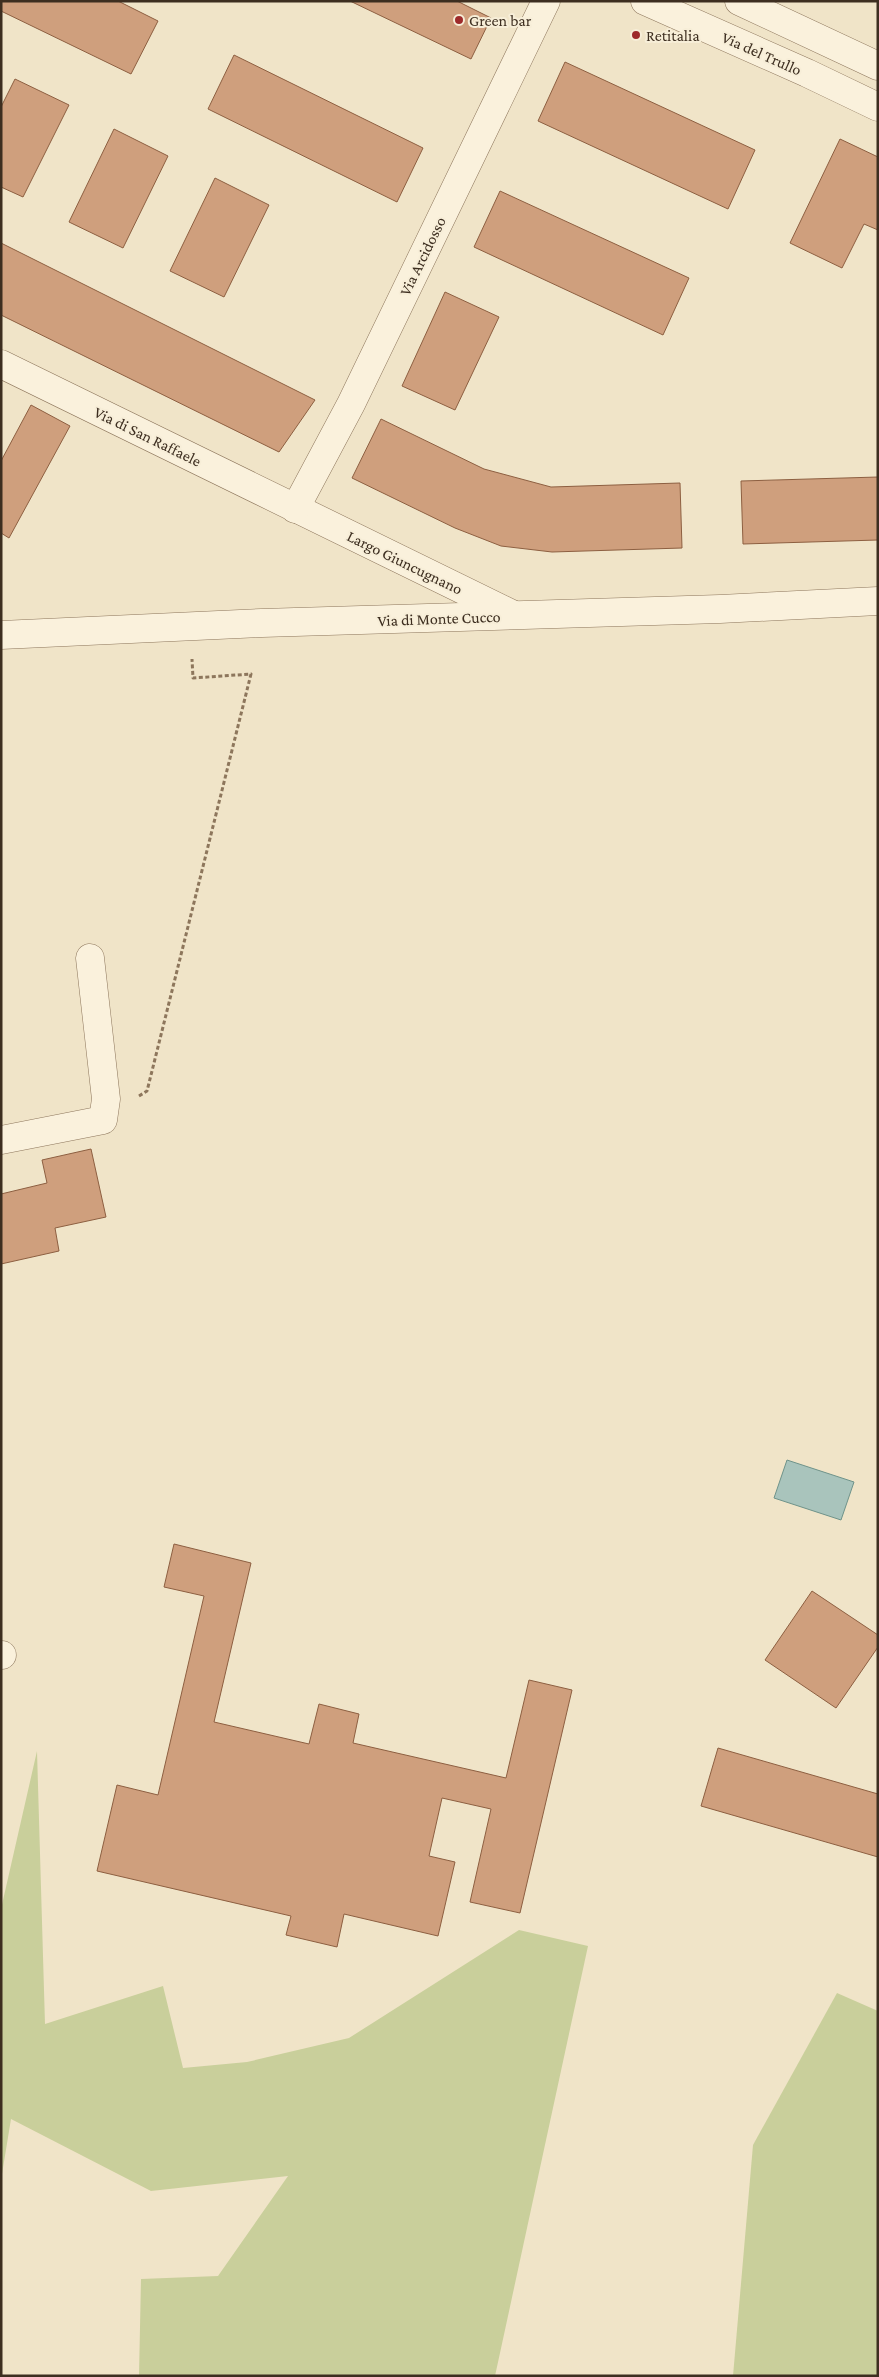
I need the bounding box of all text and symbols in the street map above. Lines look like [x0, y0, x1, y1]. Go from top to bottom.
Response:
place label: Green bar [469, 12, 532, 29]
marker: Green bar [453, 14, 465, 26]
place label: Retitalia [646, 27, 700, 44]
street label: Via del Trullo [719, 28, 804, 79]
marker: Retitalia [630, 29, 642, 41]
street label: Via Arcidosso [396, 214, 449, 298]
street label: Via di San Raffaele [92, 403, 204, 470]
street label: Largo Giuncugnano [344, 527, 465, 599]
street label: Via di Monte Cucco [377, 608, 501, 629]

